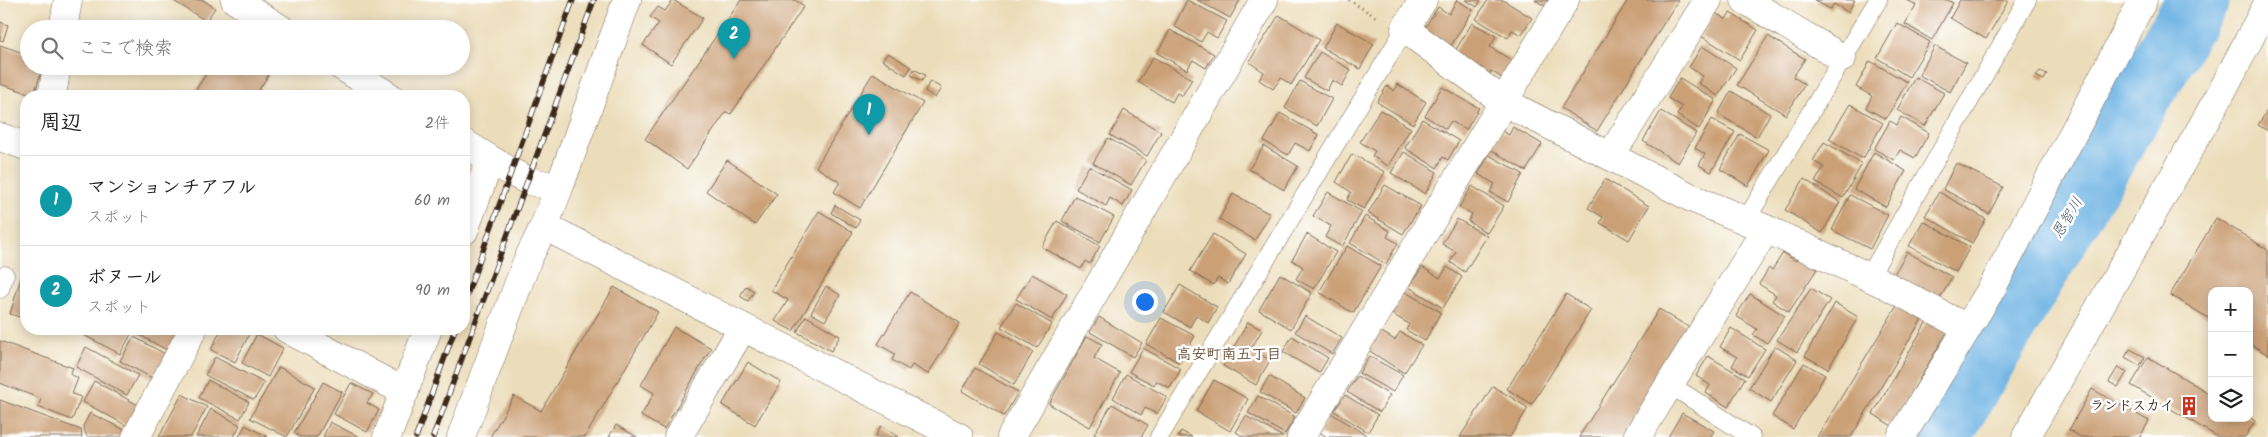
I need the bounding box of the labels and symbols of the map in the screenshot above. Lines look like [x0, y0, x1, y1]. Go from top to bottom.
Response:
pin: 2 [718, 18, 750, 59]
pin: 1 [853, 94, 885, 135]
water label: 恩智川 [2046, 193, 2090, 243]
your location [1132, 289, 1158, 315]
district label: 高安町南五丁目 [1176, 343, 1282, 367]
place label: ランドスカイ [2090, 395, 2174, 417]
building icon: ランドスカイ [2178, 395, 2200, 417]

